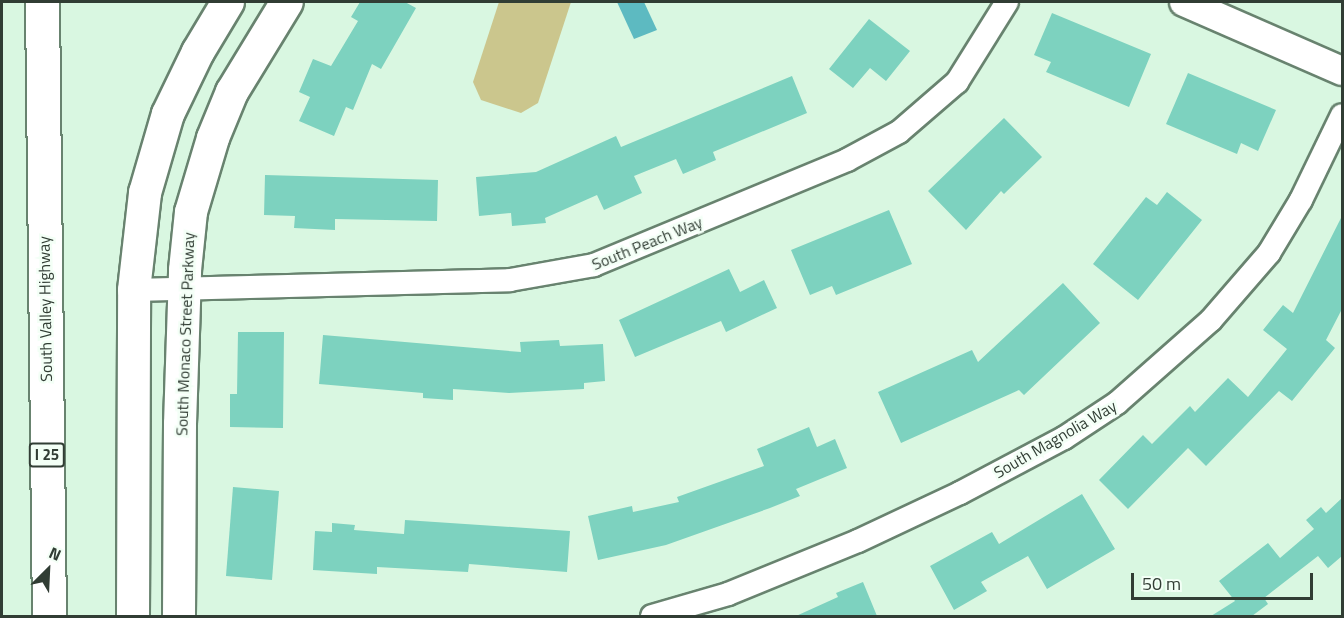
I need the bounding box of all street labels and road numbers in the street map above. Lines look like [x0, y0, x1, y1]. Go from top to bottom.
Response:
street label: South Peach Way [589, 212, 705, 274]
street label: South Monaco Street Parkway [172, 232, 198, 436]
street label: South Valley Highway [34, 236, 56, 382]
street label: South Magnolia Way [990, 396, 1120, 482]
road number: I 25 [28, 443, 66, 467]

